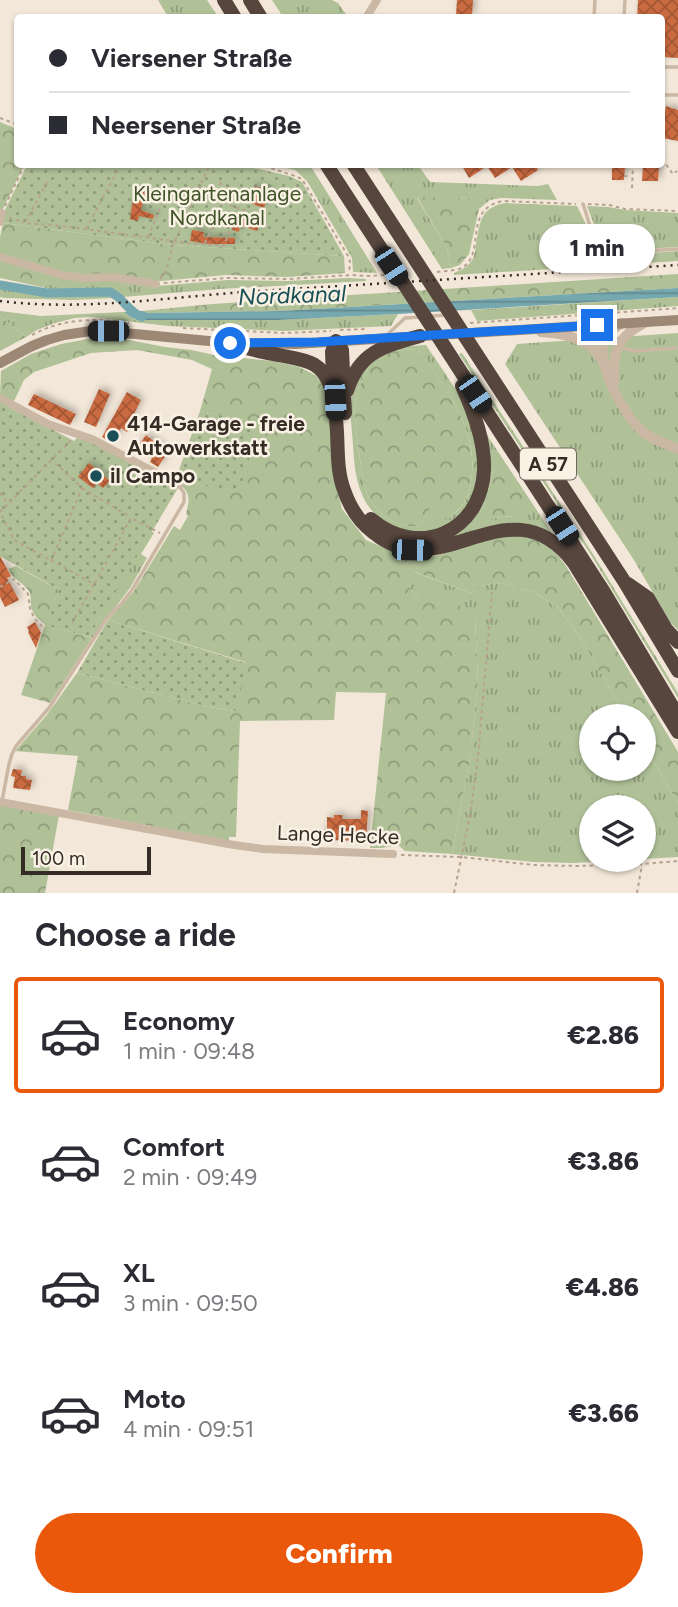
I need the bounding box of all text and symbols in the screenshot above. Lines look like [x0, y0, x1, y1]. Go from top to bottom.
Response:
text: Viersener Straße [91, 42, 292, 74]
text: Neersener Straße [91, 109, 301, 141]
park label: Kleingartenanlage Nordkanal [133, 181, 301, 230]
callout: 1 min [539, 224, 655, 272]
text: 1 min [570, 234, 624, 262]
car [371, 243, 412, 289]
water label: Nordkanal [237, 279, 348, 311]
route end [581, 309, 613, 341]
car [88, 321, 130, 342]
route start [214, 327, 246, 359]
car [455, 371, 496, 417]
car [324, 378, 347, 422]
place label: 414-Garage - freie Autowerkstatt [127, 411, 305, 460]
marker: 414-Garage - freie Autowerkstatt [105, 428, 121, 444]
road number: A 57 [520, 449, 576, 480]
place label: il Campo [110, 463, 195, 488]
marker: il Campo [88, 468, 104, 484]
car [542, 503, 583, 549]
car [391, 539, 434, 561]
map controls [579, 704, 656, 872]
button: locate [579, 704, 656, 781]
button: layers [579, 795, 656, 872]
street label: Lange Hecke [276, 820, 400, 849]
scale bar [21, 844, 150, 876]
text: 100 m [32, 847, 85, 870]
text: Choose a ride [35, 916, 236, 954]
icon: car [39, 1004, 102, 1067]
text: Economy [123, 1005, 235, 1037]
text: €2.86 [567, 1019, 639, 1051]
text: 1 min · 09:48 [123, 1037, 255, 1065]
icon: car [39, 1130, 102, 1193]
text: Comfort [123, 1131, 225, 1163]
text: €3.86 [568, 1145, 639, 1177]
text: 2 min · 09:49 [123, 1163, 257, 1191]
icon: car [39, 1256, 102, 1319]
text: XL [123, 1257, 155, 1289]
text: €4.86 [566, 1271, 639, 1303]
text: 3 min · 09:50 [123, 1289, 258, 1317]
icon: car [39, 1382, 102, 1445]
text: Moto [123, 1383, 186, 1415]
text: €3.66 [569, 1397, 639, 1429]
text: 4 min · 09:51 [123, 1415, 254, 1443]
button: Confirm [35, 1513, 643, 1593]

